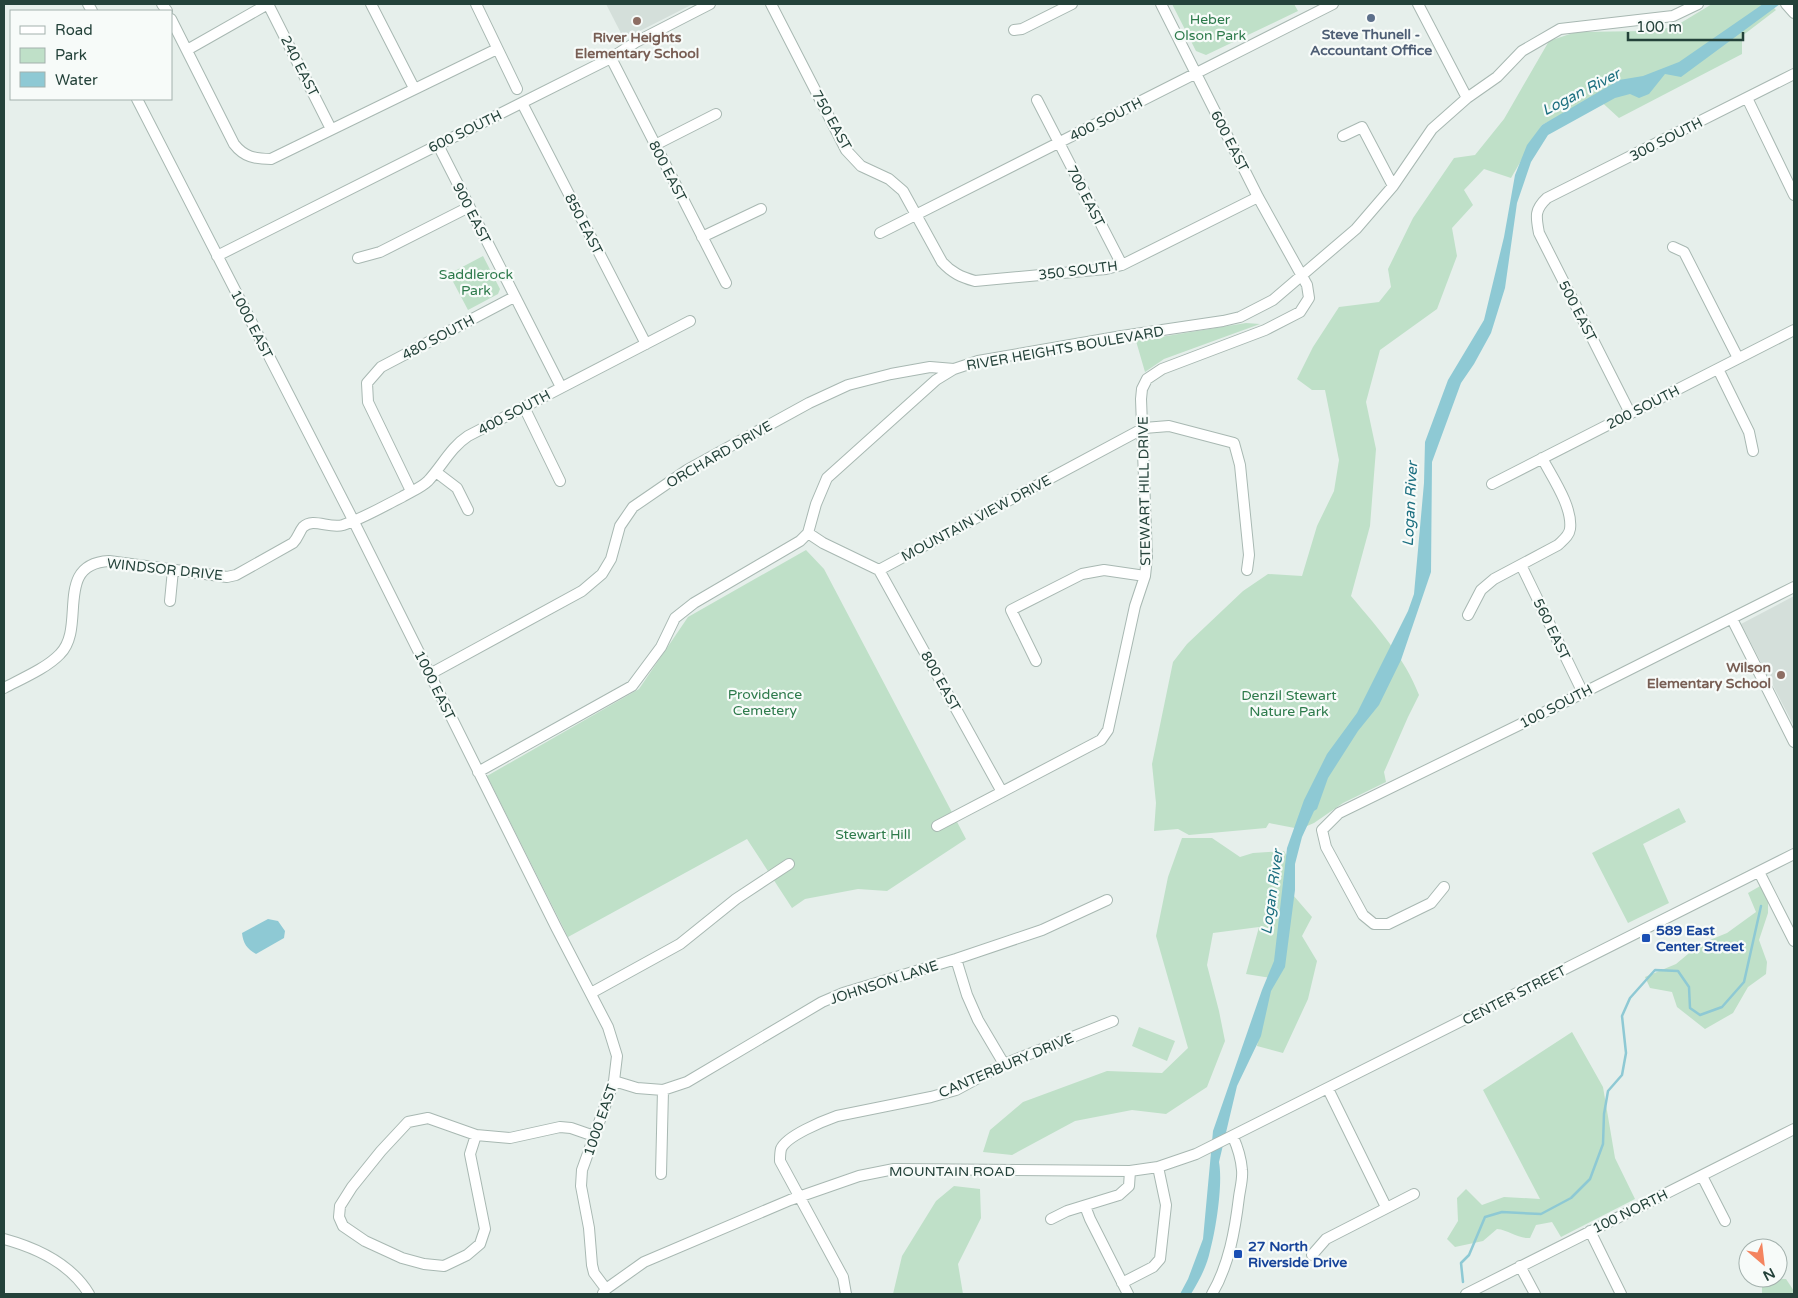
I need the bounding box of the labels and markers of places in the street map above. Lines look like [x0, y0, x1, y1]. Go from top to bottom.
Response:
marker: Steve Thunell - Accountant Office [1365, 12, 1377, 24]
marker: River Heights Elementary School [631, 15, 643, 27]
place label: Steve Thunell - Accountant Office [1310, 26, 1432, 59]
place label: River Heights Elementary School [575, 29, 699, 62]
place label: Wilson Elementary School [1647, 659, 1771, 692]
marker: Wilson Elementary School [1775, 669, 1787, 681]
place label: 589 East Center Street [1656, 922, 1745, 955]
marker: 589 East Center Street [1640, 932, 1652, 944]
place label: 27 North Riverside Drive [1248, 1238, 1347, 1271]
marker: 27 North Riverside Drive [1232, 1248, 1244, 1260]

